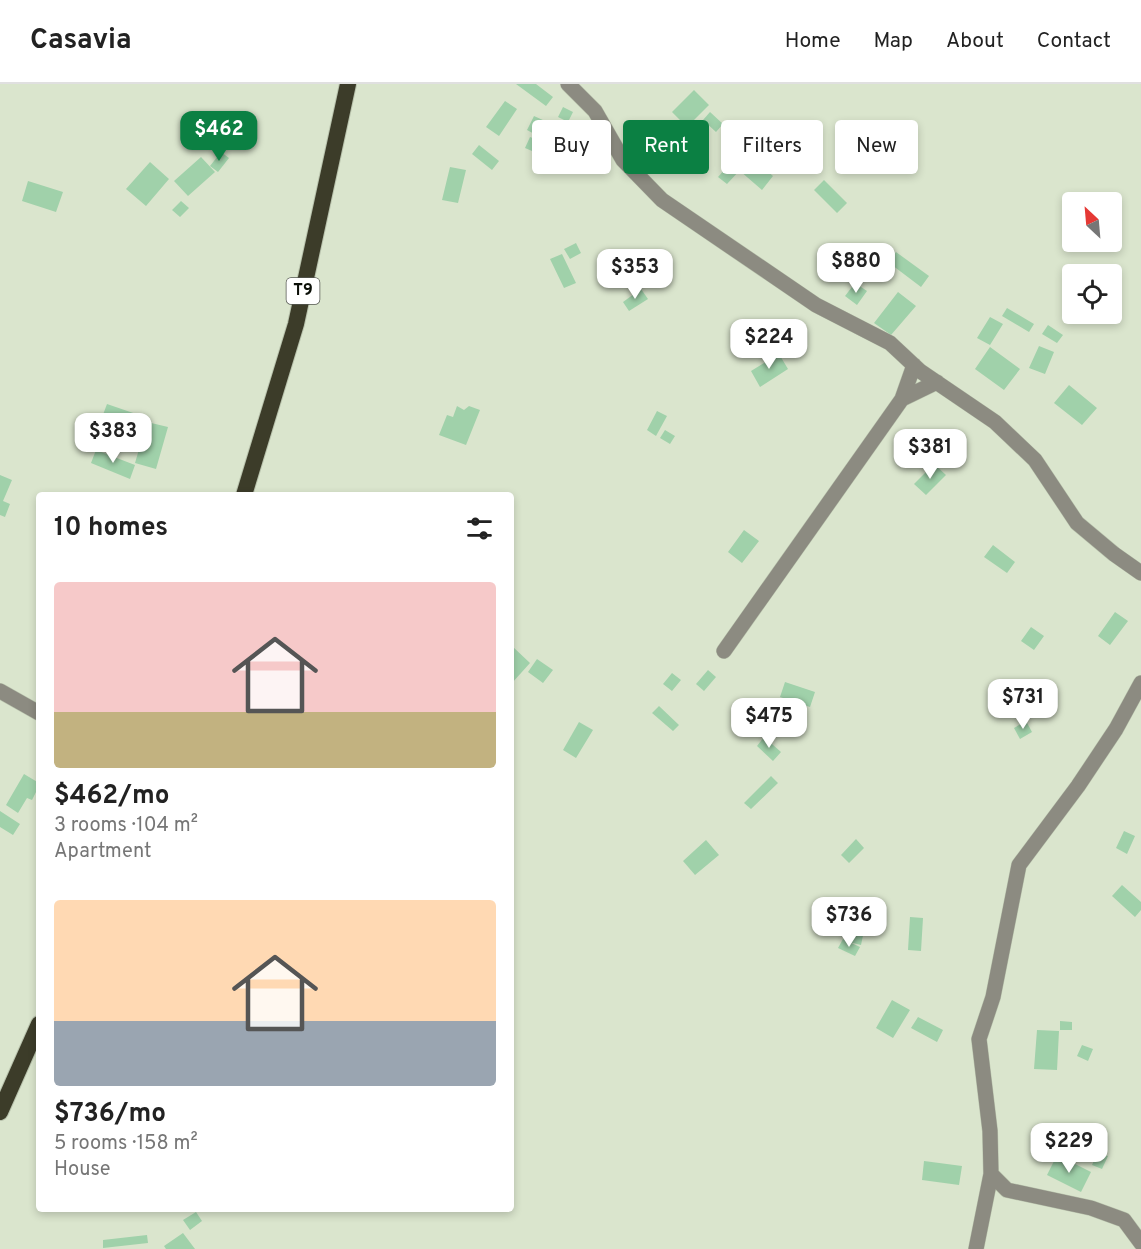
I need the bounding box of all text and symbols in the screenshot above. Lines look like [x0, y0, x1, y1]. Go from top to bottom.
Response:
text: Casavia [30, 23, 132, 59]
text: Home [785, 28, 841, 55]
text: Map [874, 28, 913, 55]
text: About [946, 28, 1004, 55]
text: Contact [1037, 28, 1111, 55]
pin: $462 [183, 111, 255, 162]
text: $462 [194, 117, 244, 143]
chip: Buy [532, 120, 611, 174]
chip: Rent [623, 120, 709, 174]
chip: Filters [721, 120, 823, 174]
chip: New [835, 120, 918, 174]
north arrow [1062, 192, 1122, 252]
map controls [1062, 192, 1122, 324]
pin: $880 [820, 243, 892, 294]
pin: $353 [599, 249, 671, 300]
text: $880 [831, 249, 881, 275]
text: $353 [611, 255, 659, 281]
button: locate [1062, 264, 1122, 324]
road number: T9 [286, 278, 320, 304]
pin: $224 [733, 319, 805, 370]
text: $224 [744, 325, 794, 351]
pin: $383 [77, 413, 149, 464]
text: $383 [89, 419, 137, 445]
pin: $381 [894, 429, 966, 480]
text: $381 [908, 435, 952, 461]
text: 10 homes [54, 512, 168, 545]
icon: filters [463, 512, 496, 545]
icon: home [221, 621, 329, 729]
pin: $731 [987, 679, 1059, 730]
text: $731 [1002, 685, 1044, 711]
pin: $475 [733, 698, 805, 749]
text: $475 [745, 704, 793, 730]
text: $462/mo [54, 780, 170, 813]
text: 3 rooms · 104 m² [54, 813, 198, 839]
text: Apartment [54, 839, 152, 865]
pin: $736 [813, 897, 885, 948]
text: $736 [826, 903, 872, 929]
icon: home [221, 939, 329, 1047]
text: $736/mo [54, 1098, 166, 1131]
pin: $229 [1033, 1123, 1105, 1174]
text: $229 [1045, 1129, 1093, 1155]
text: 5 rooms · 158 m² [54, 1131, 198, 1157]
text: House [54, 1157, 110, 1183]

